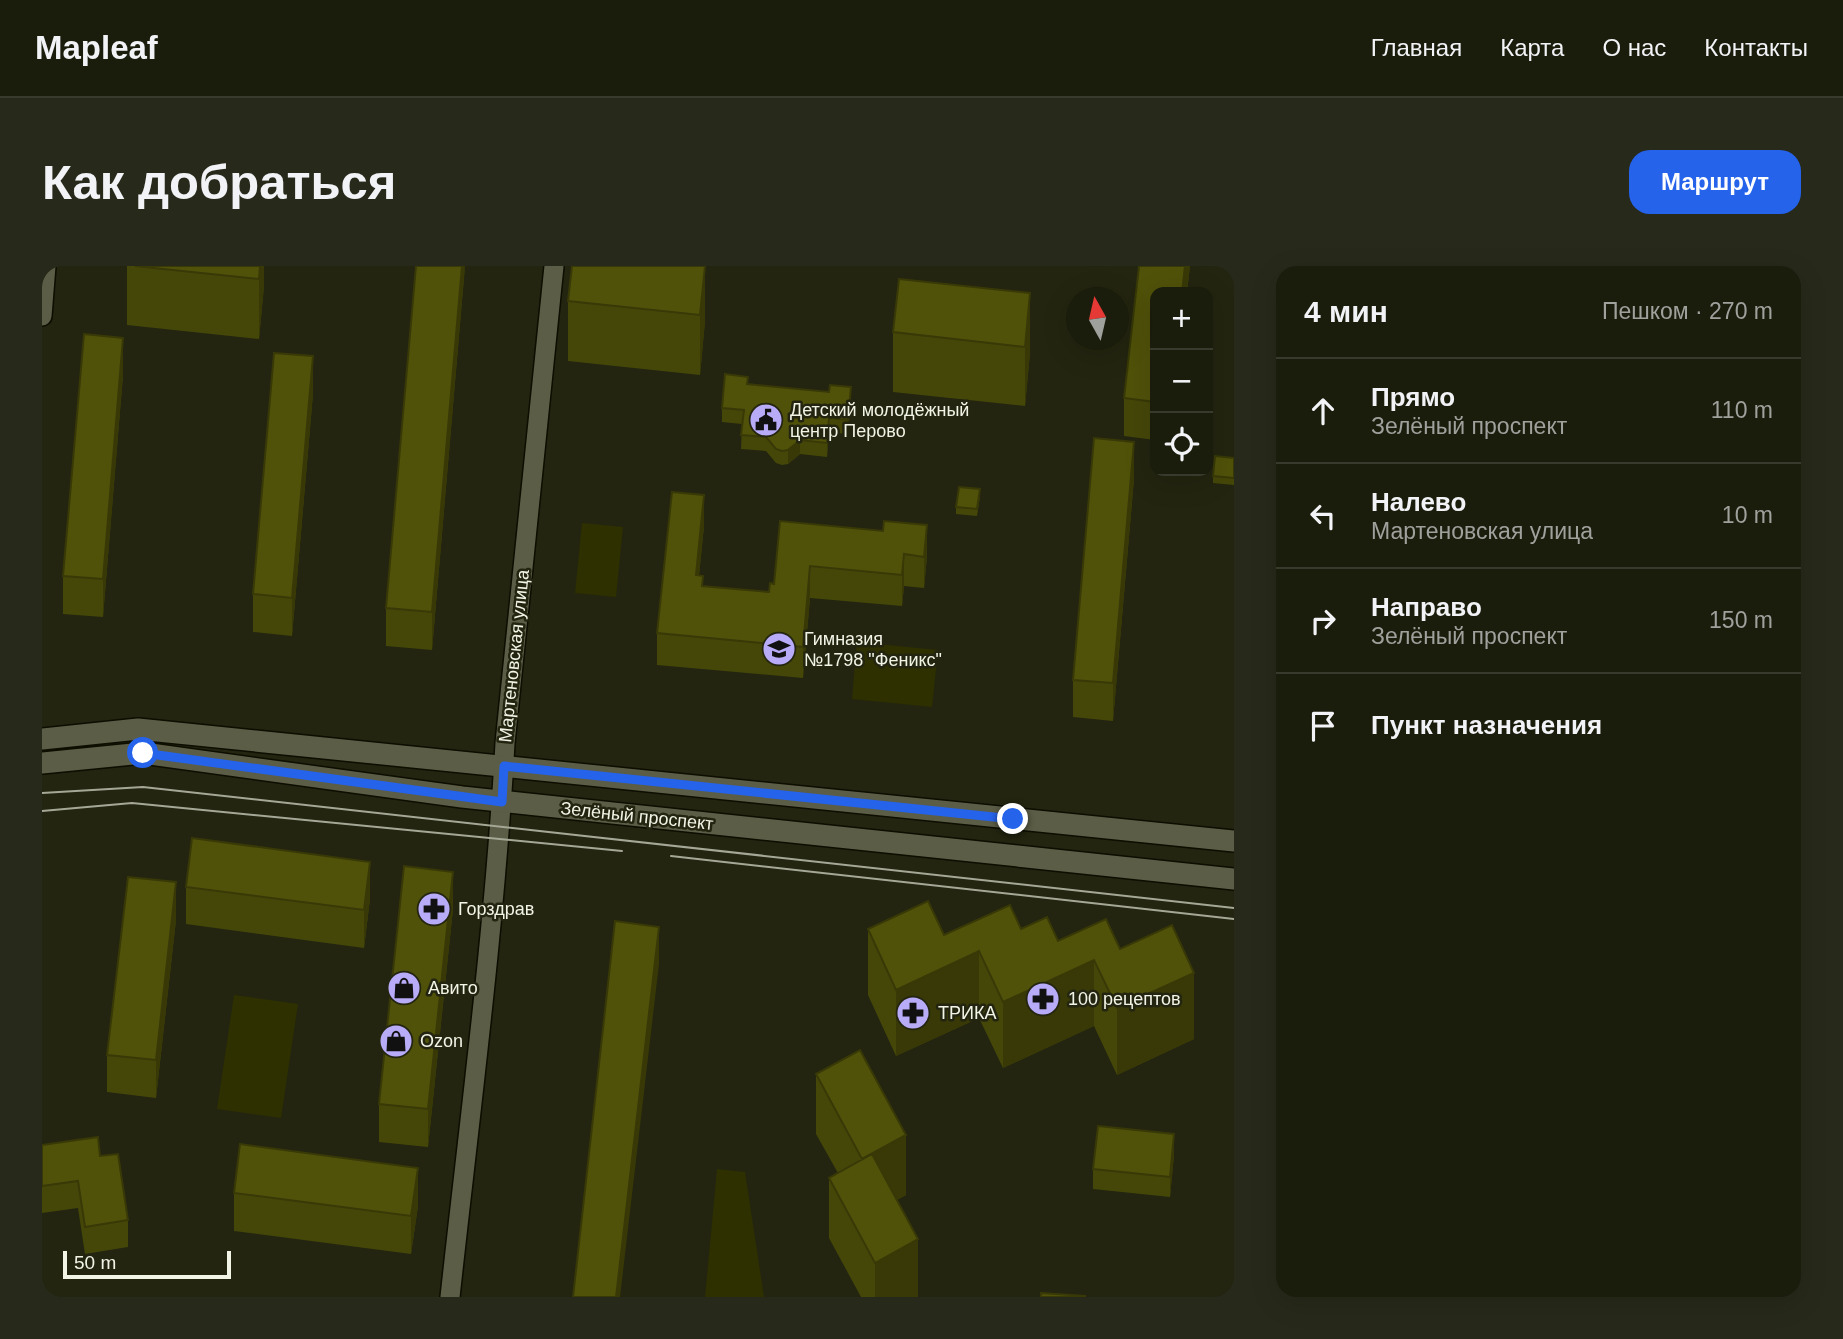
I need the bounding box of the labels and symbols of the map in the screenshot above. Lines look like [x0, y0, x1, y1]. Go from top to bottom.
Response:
north arrow [1066, 287, 1129, 350]
place label: Детский молодёжный центр Перово [790, 400, 969, 441]
public building icon: Детский молодёжный центр Перово [747, 401, 785, 439]
street label: Мартеновская улица [495, 568, 533, 743]
place label: Гимназия №1798 "Феникс" [804, 629, 942, 670]
school or university icon: Гимназия №1798 "Феникс" [760, 630, 798, 668]
route start [127, 737, 158, 768]
street label: Зелёный проспект [560, 798, 714, 834]
route end [997, 803, 1028, 834]
pharmacy icon: Горздрав [415, 890, 453, 928]
place label: Горздрав [458, 899, 534, 919]
shop icon: Авито [385, 969, 423, 1007]
place label: Авито [428, 978, 478, 998]
pharmacy icon: 100 рецептов [1024, 980, 1062, 1018]
place label: 100 рецептов [1068, 989, 1181, 1009]
pharmacy icon: ТРИКА [894, 994, 932, 1032]
place label: ТРИКА [938, 1003, 996, 1023]
shop icon: Ozon [377, 1022, 415, 1060]
place label: Ozon [420, 1031, 463, 1051]
scale bar [63, 1248, 231, 1280]

